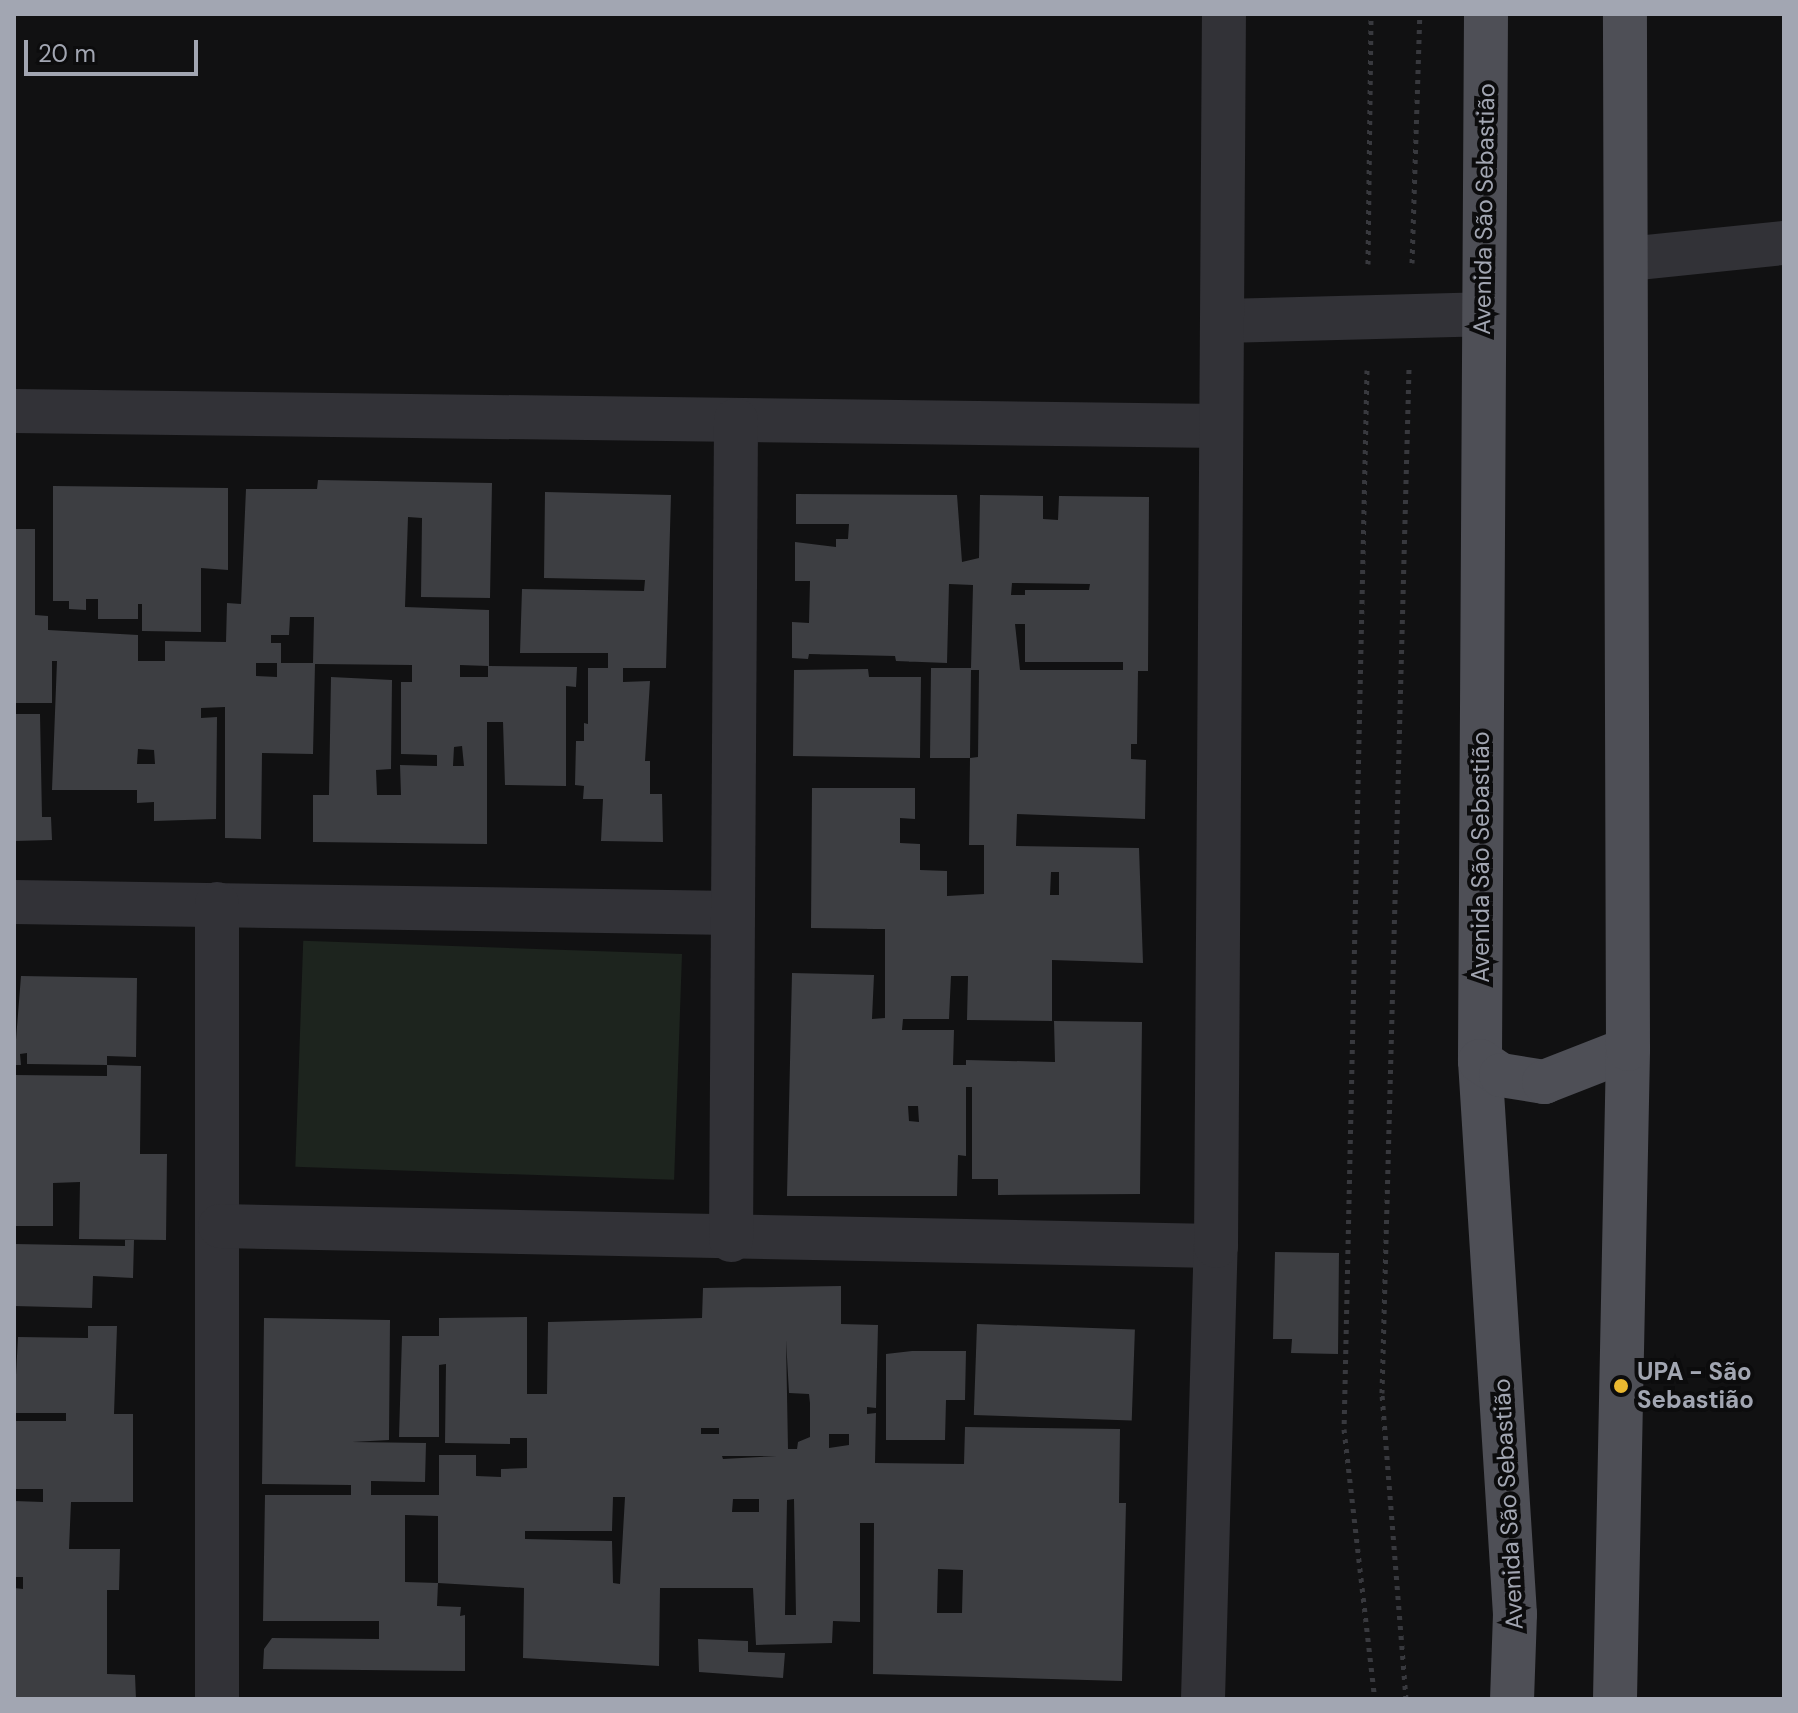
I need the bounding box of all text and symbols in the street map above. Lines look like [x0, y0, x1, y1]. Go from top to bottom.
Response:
scale bar [28, 24, 202, 74]
text: 20 m [38, 38, 96, 69]
street label: Avenida São Sebastião [1467, 83, 1501, 335]
street label: Avenida São Sebastião [1467, 731, 1495, 983]
place label: UPA - São Sebastião [1637, 1358, 1754, 1414]
marker: UPA - São Sebastião [1612, 1377, 1630, 1395]
street label: Avenida São Sebastião [1487, 1378, 1529, 1630]

